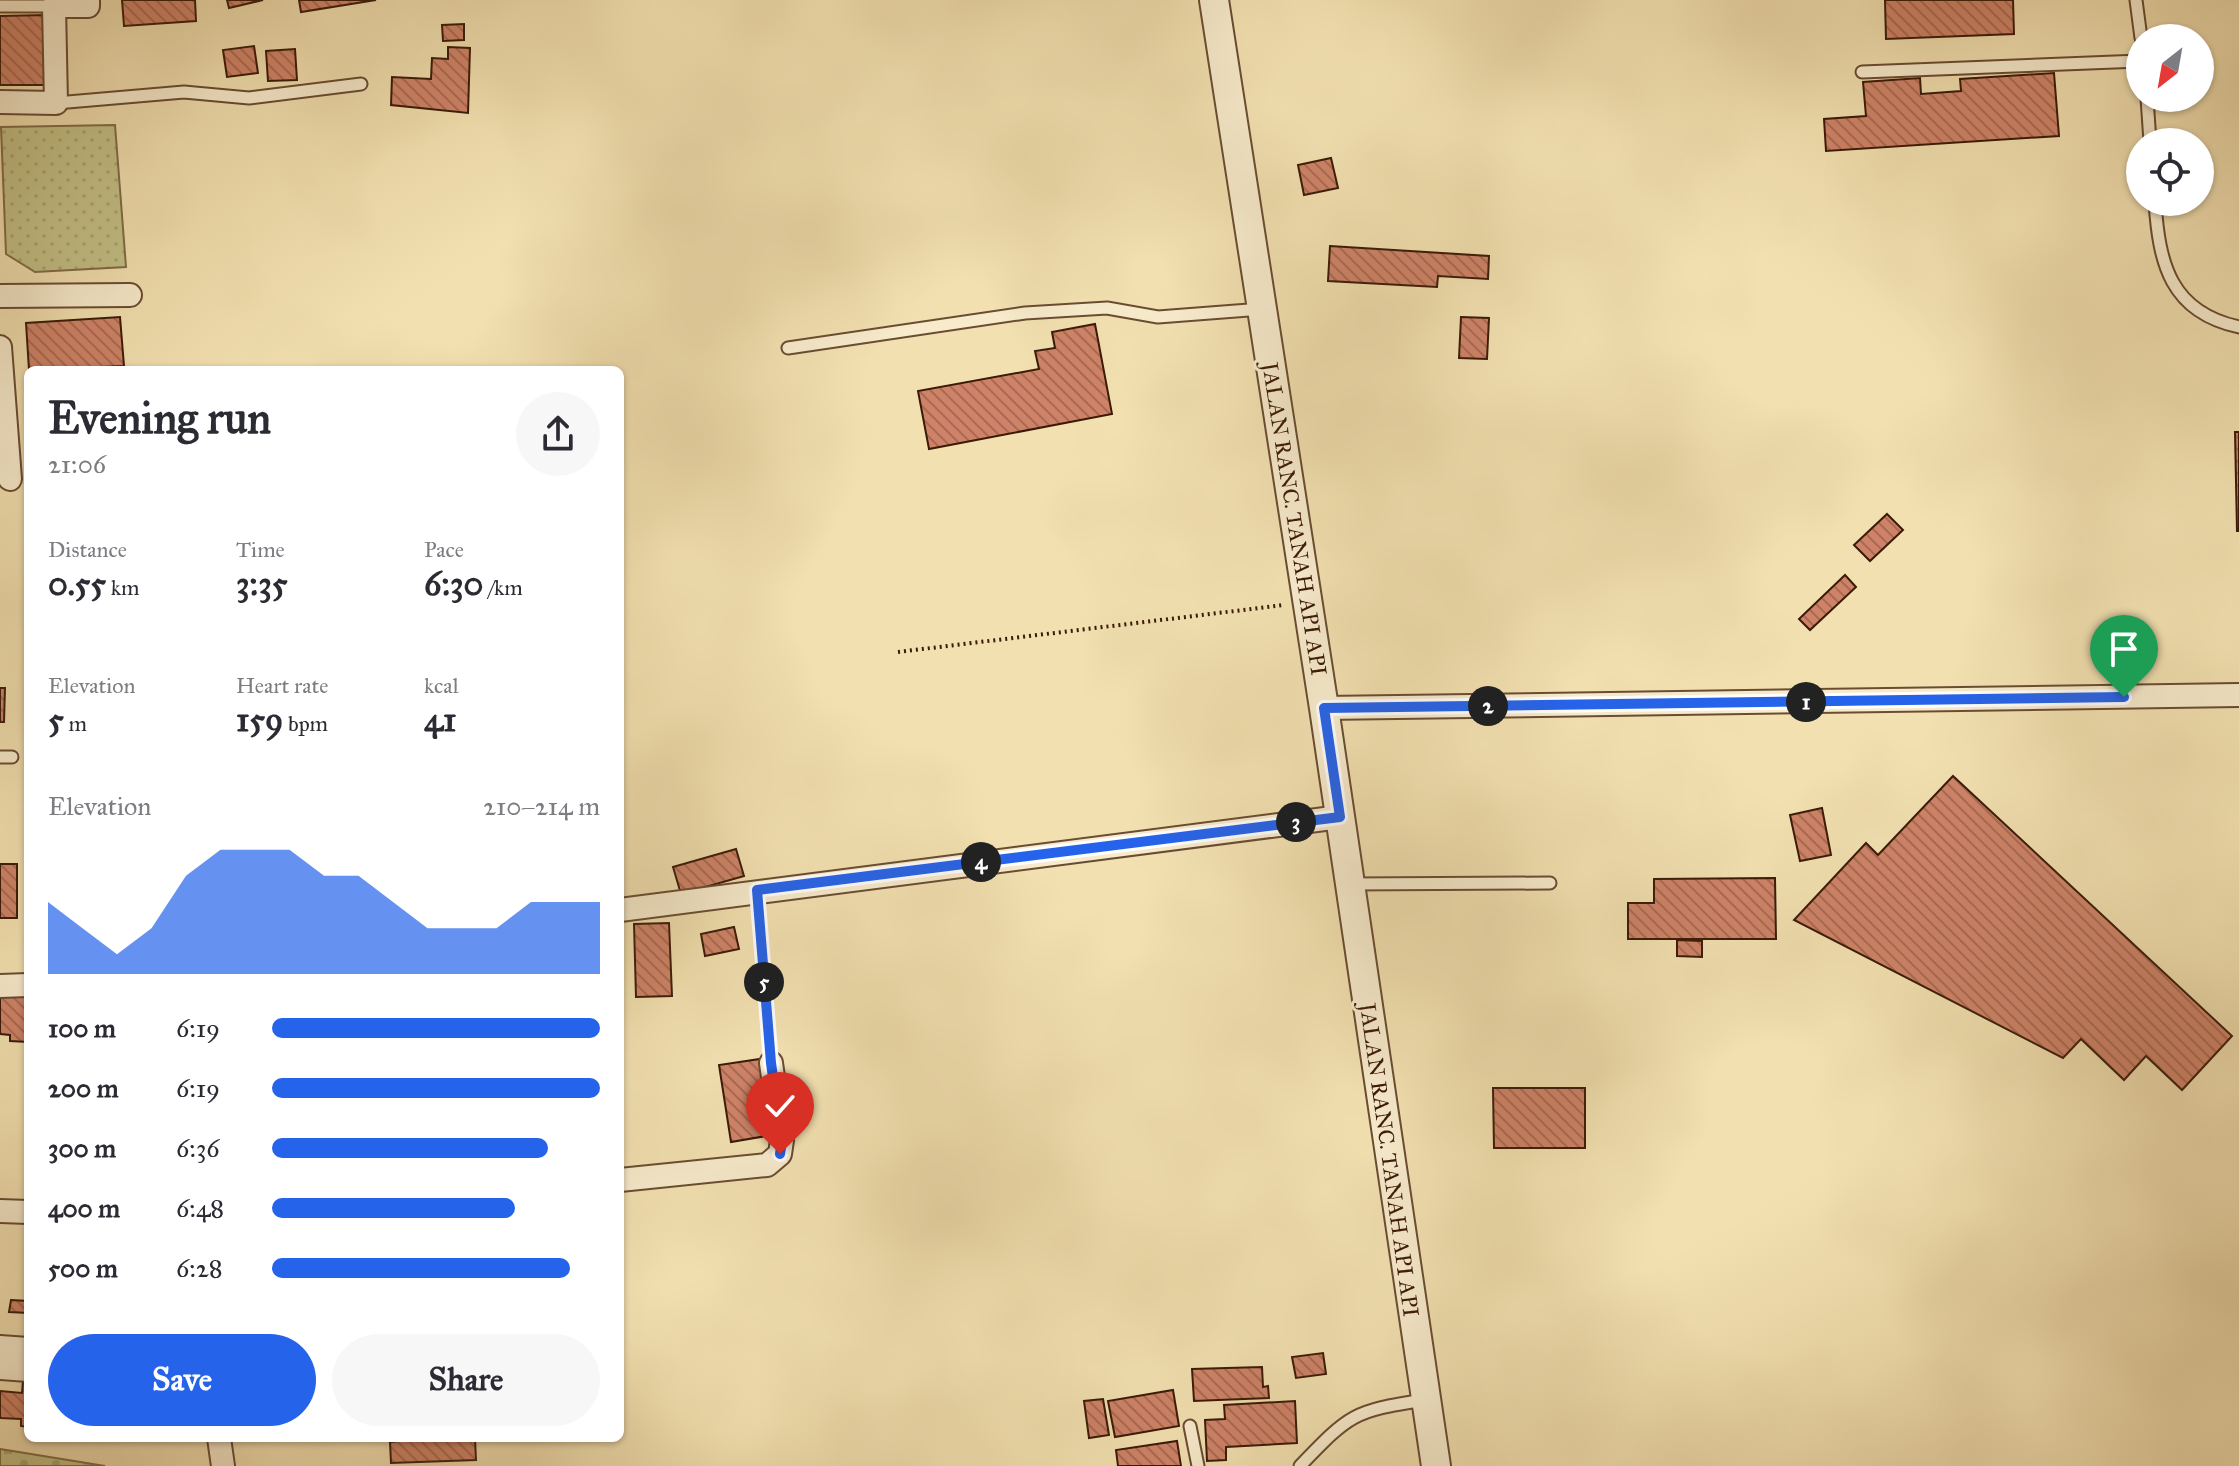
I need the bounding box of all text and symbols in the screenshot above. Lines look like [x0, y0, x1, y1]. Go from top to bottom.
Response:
north arrow [2126, 24, 2214, 112]
map controls [2126, 24, 2214, 216]
button: locate [2126, 128, 2214, 216]
street label: JALAN RANC. TANAH API API [1256, 359, 1333, 678]
text: Evening run [48, 391, 271, 445]
button: share [516, 392, 600, 476]
text: 21:06 [48, 448, 106, 480]
text: Distance [48, 536, 127, 563]
text: Time [236, 536, 285, 563]
text: Pace [424, 536, 464, 563]
text: 0.55 [48, 563, 106, 604]
text: 3:35 [236, 563, 288, 604]
text: 6:30 [424, 563, 483, 604]
text: km [106, 574, 139, 601]
text: /km [483, 574, 523, 601]
pin [2090, 615, 2158, 697]
icon: arrive [2102, 627, 2146, 671]
text: Elevation [48, 672, 135, 699]
text: Heart rate [236, 672, 329, 699]
text: kcal [424, 672, 459, 699]
pin: 1 [1786, 682, 1826, 722]
pin: 2 [1468, 686, 1508, 726]
text: 1 [1802, 688, 1810, 715]
text: 2 [1483, 692, 1493, 719]
text: 5 [48, 699, 64, 740]
text: 159 [236, 699, 283, 740]
text: 41 [424, 699, 456, 740]
text: m [64, 710, 87, 737]
text: bpm [283, 710, 328, 737]
text: Elevation [48, 790, 151, 822]
text: 210–214 m [483, 790, 600, 822]
pin: 3 [1276, 802, 1316, 842]
text: 3 [1292, 808, 1300, 835]
pin: 4 [961, 842, 1001, 882]
text: 4 [975, 848, 987, 875]
pin: 5 [744, 962, 784, 1002]
text: 5 [759, 968, 769, 995]
street label: JALAN RANC. TANAH API API [1354, 999, 1425, 1319]
text: 100 m [48, 1012, 116, 1044]
text: 6:19 [176, 1012, 220, 1044]
text: 200 m [48, 1072, 119, 1104]
text: 6:19 [176, 1072, 220, 1104]
pin [746, 1072, 814, 1154]
icon: check [758, 1084, 802, 1128]
text: 300 m [48, 1132, 116, 1164]
text: 6:36 [176, 1132, 220, 1164]
text: 400 m [48, 1192, 120, 1224]
text: 6:48 [176, 1192, 224, 1224]
text: 500 m [48, 1252, 118, 1284]
text: 6:28 [176, 1252, 223, 1284]
button: Save [48, 1334, 316, 1426]
button: Share [332, 1334, 600, 1426]

